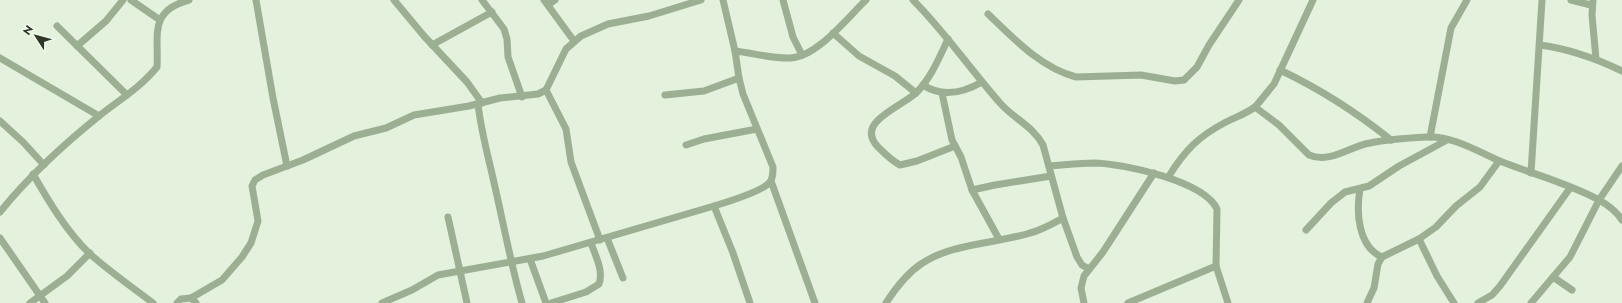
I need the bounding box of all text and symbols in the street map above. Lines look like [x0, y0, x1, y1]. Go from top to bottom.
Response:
north arrow [16, 16, 56, 56]
text: N [19, 22, 37, 38]

